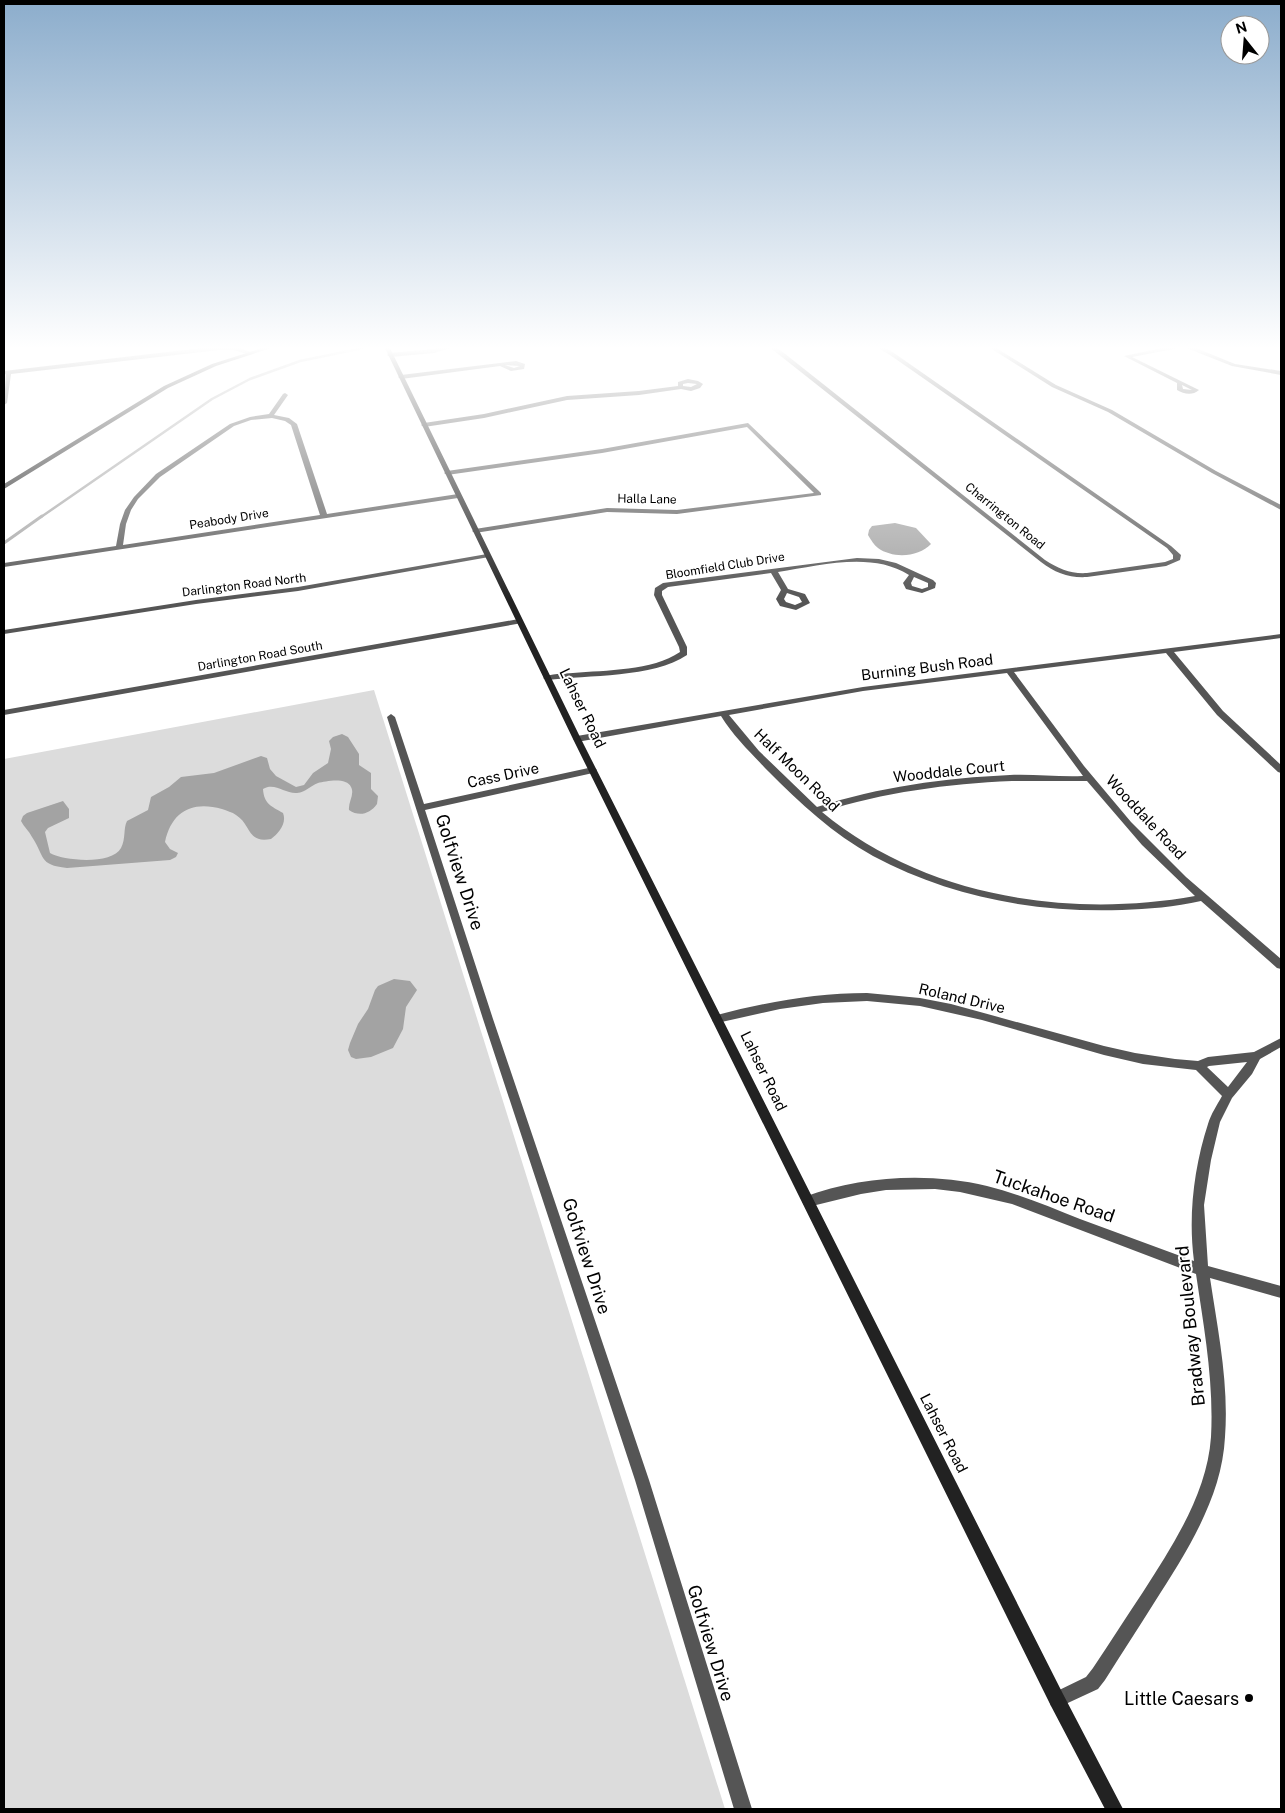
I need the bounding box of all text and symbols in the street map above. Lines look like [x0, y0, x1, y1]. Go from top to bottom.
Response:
north arrow [1220, 15, 1270, 65]
text: N [1234, 18, 1249, 37]
street label: Charrington Road [962, 480, 1048, 552]
street label: Halla Lane [617, 491, 677, 507]
street label: Peabody Drive [188, 506, 270, 532]
street label: Bloomfield Club Drive [664, 550, 786, 582]
street label: Darlington Road North [181, 570, 307, 600]
street label: Darlington Road South [196, 638, 324, 674]
street label: Burning Bush Road [860, 650, 994, 684]
street label: Lahser Road [556, 665, 610, 751]
street label: Half Moon Road [751, 725, 843, 815]
street label: Wooddale Court [892, 757, 1006, 785]
street label: Cass Drive [465, 759, 541, 791]
street label: Wooddale Road [1103, 772, 1189, 862]
street label: Golfview Drive [431, 811, 489, 933]
street label: Roland Drive [917, 980, 1007, 1016]
street label: Lahser Road [737, 1028, 791, 1114]
street label: Tuckahoe Road [990, 1165, 1118, 1227]
street label: Golfview Drive [558, 1195, 616, 1317]
street label: Bradway Boulevard [1171, 1245, 1209, 1407]
street label: Lahser Road [917, 1391, 971, 1475]
street label: Golfview Drive [683, 1582, 739, 1704]
place label: Little Caesars [1124, 1688, 1239, 1709]
marker: Little Caesars [1243, 1692, 1255, 1704]

